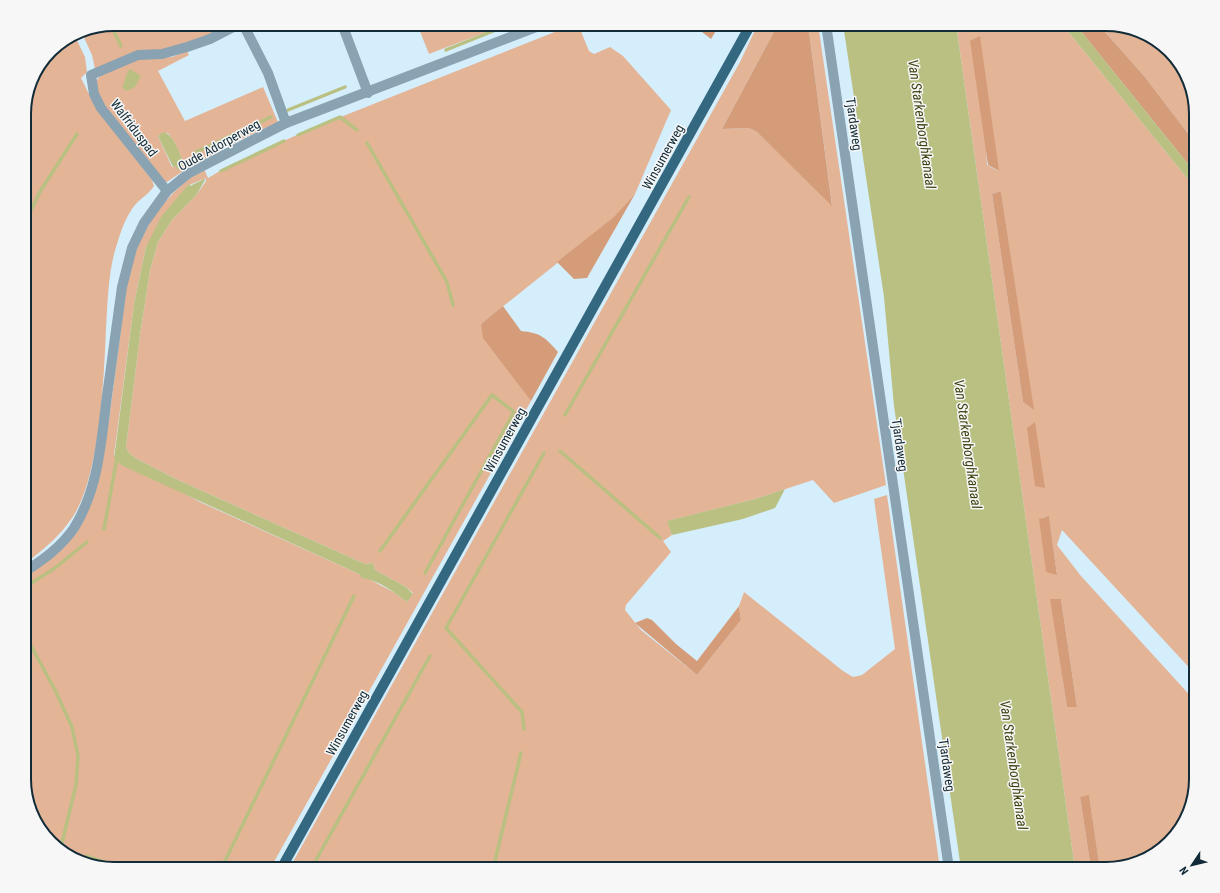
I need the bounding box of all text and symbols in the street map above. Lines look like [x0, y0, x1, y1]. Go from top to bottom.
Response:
water label: Van Starkenborghkanaal [905, 58, 939, 191]
street label: Walfriduspad [108, 96, 160, 160]
street label: Tjardaweg [843, 97, 865, 151]
street label: Oude Adorperweg [175, 116, 263, 174]
street label: Winsumerweg [639, 122, 687, 192]
water label: Van Starkenborghkanaal [951, 378, 985, 511]
street label: Winsumerweg [481, 405, 529, 475]
street label: Tjardaweg [889, 418, 911, 472]
street label: Winsumerweg [323, 688, 371, 758]
water label: Van Starkenborghkanaal [997, 699, 1031, 832]
street label: Tjardaweg [936, 738, 958, 792]
north arrow [1172, 845, 1212, 885]
text: N [1177, 864, 1191, 877]

